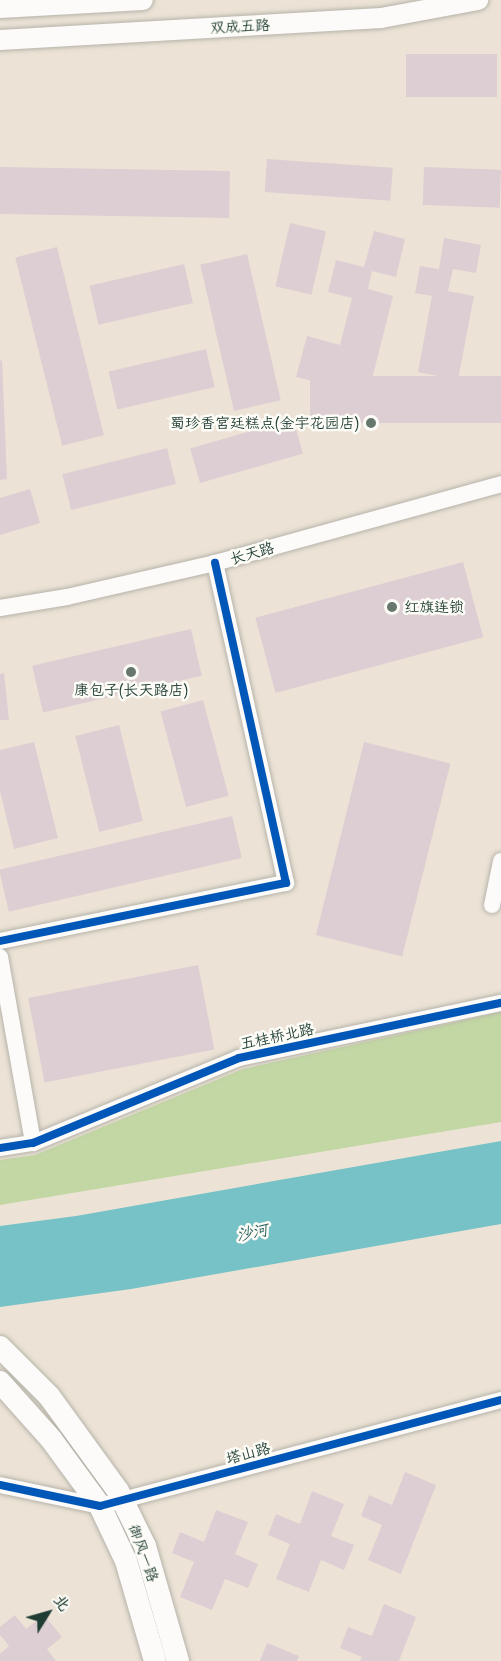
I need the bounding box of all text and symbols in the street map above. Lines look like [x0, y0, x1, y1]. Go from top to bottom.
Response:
street label: 双成五路 [210, 15, 270, 37]
place label: 蜀珍香宫廷糕点(金宇花园店) [170, 414, 359, 432]
marker: 蜀珍香宫廷糕点(金宇花园店) [364, 416, 378, 430]
street label: 长天路 [228, 538, 276, 568]
place label: 红旗连锁 [404, 598, 464, 616]
marker: 红旗连锁 [385, 600, 399, 614]
marker: 康包子(长天路店) [124, 665, 138, 679]
place label: 康包子(长天路店) [74, 681, 188, 699]
street label: 五桂桥北路 [238, 1019, 316, 1053]
water label: 沙河 [234, 1220, 270, 1244]
street label: 塔山路 [224, 1438, 272, 1468]
street label: 御风一路 [125, 1522, 163, 1584]
north arrow [18, 1583, 78, 1643]
text: 北 [50, 1590, 75, 1615]

